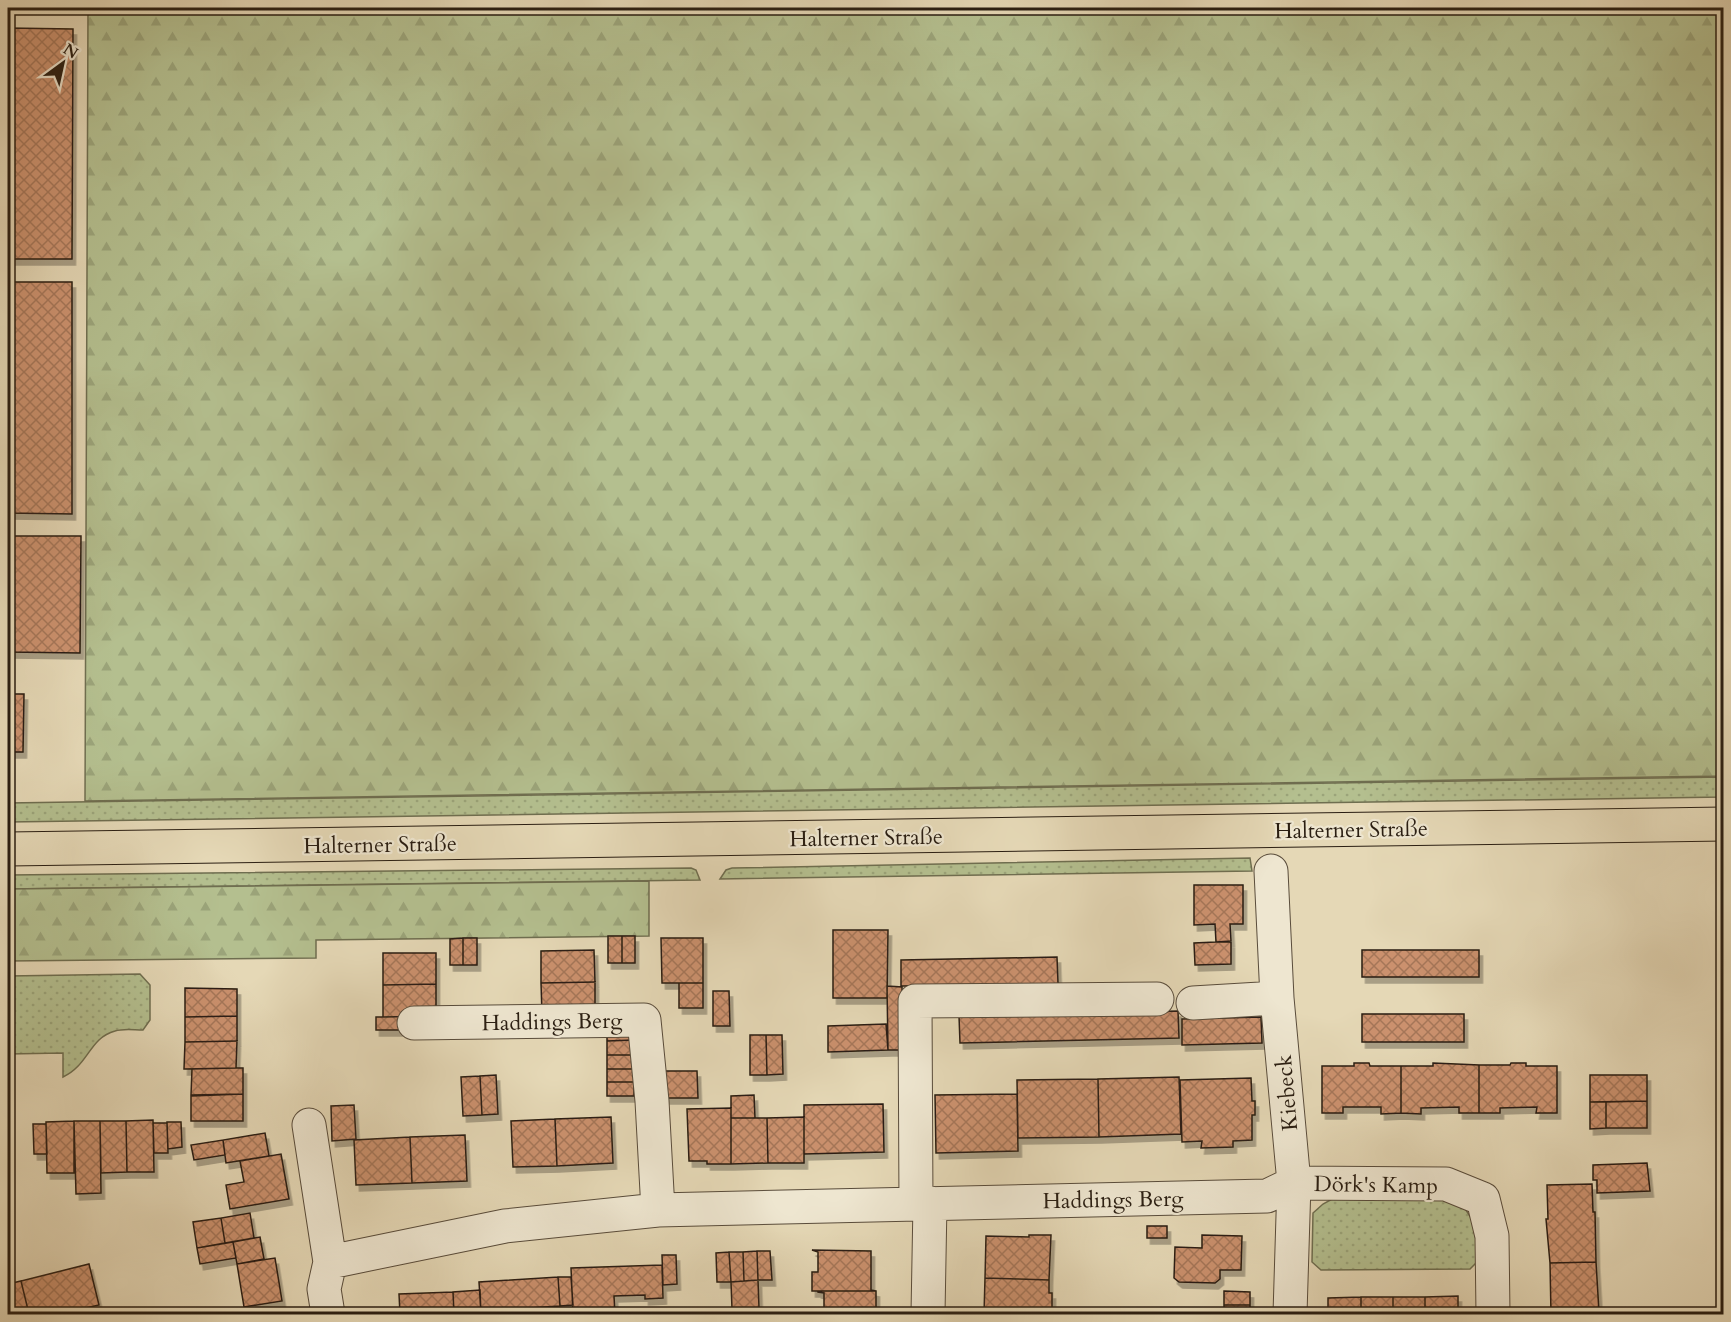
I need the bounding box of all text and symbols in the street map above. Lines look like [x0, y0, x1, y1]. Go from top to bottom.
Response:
north arrow [33, 33, 93, 93]
text: N [59, 38, 83, 64]
street label: Halterner Straße [1274, 814, 1428, 846]
street label: Halterner Straße [789, 822, 943, 854]
street label: Halterner Straße [303, 829, 457, 861]
street label: Haddings Berg [481, 1006, 623, 1038]
street label: Kiebeck [1269, 1053, 1305, 1132]
street label: Dörk's Kamp [1314, 1169, 1438, 1201]
street label: Haddings Berg [1042, 1184, 1184, 1216]

